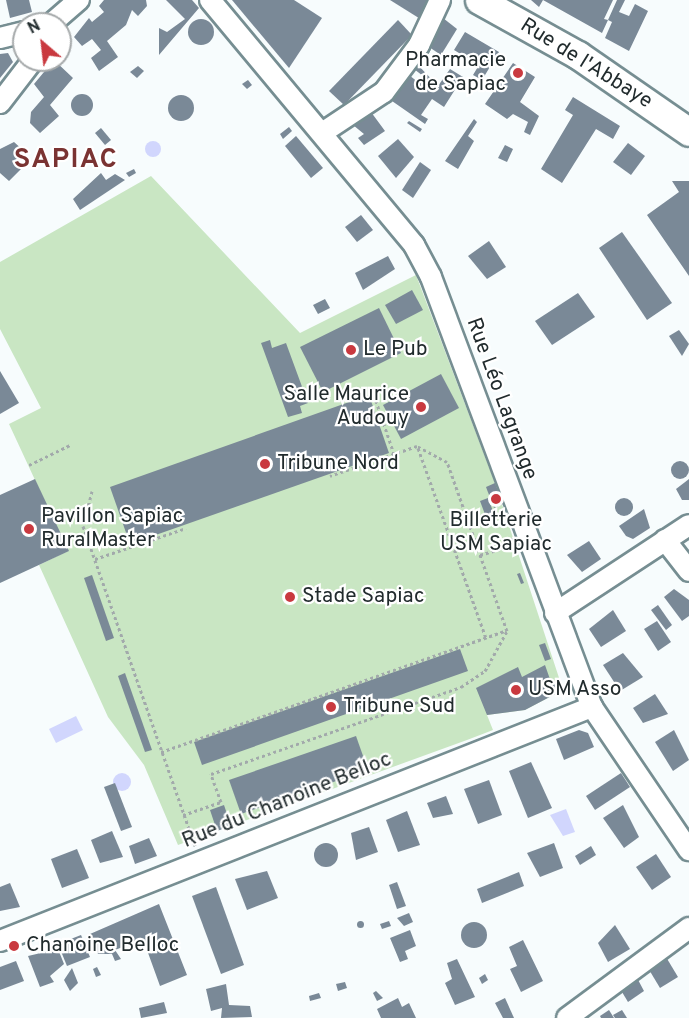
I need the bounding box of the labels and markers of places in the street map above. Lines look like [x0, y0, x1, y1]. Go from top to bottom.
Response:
place label: Pharmacie de Sapiac [405, 48, 506, 98]
marker: Pharmacie de Sapiac [511, 66, 525, 80]
place label: Le Pub [363, 337, 428, 363]
marker: Le Pub [344, 343, 358, 357]
place label: Salle Maurice Audouy [284, 382, 409, 432]
marker: Salle Maurice Audouy [414, 400, 428, 414]
place label: Tribune Nord [277, 451, 399, 477]
marker: Tribune Nord [258, 457, 272, 471]
marker: Billetterie USM Sapiac [489, 492, 503, 506]
place label: Pavillon Sapiac RuralMaster [41, 504, 183, 554]
place label: Billetterie USM Sapiac [440, 508, 552, 558]
marker: Pavillon Sapiac RuralMaster [22, 522, 36, 536]
place label: Stade Sapiac [302, 584, 424, 610]
marker: Stade Sapiac [283, 590, 297, 604]
place label: USM Asso [528, 677, 622, 703]
marker: USM Asso [509, 683, 523, 697]
place label: Tribune Sud [343, 694, 455, 720]
marker: Tribune Sud [324, 700, 338, 714]
place label: Chanoine Belloc [26, 933, 179, 959]
marker: Chanoine Belloc [7, 939, 21, 953]

